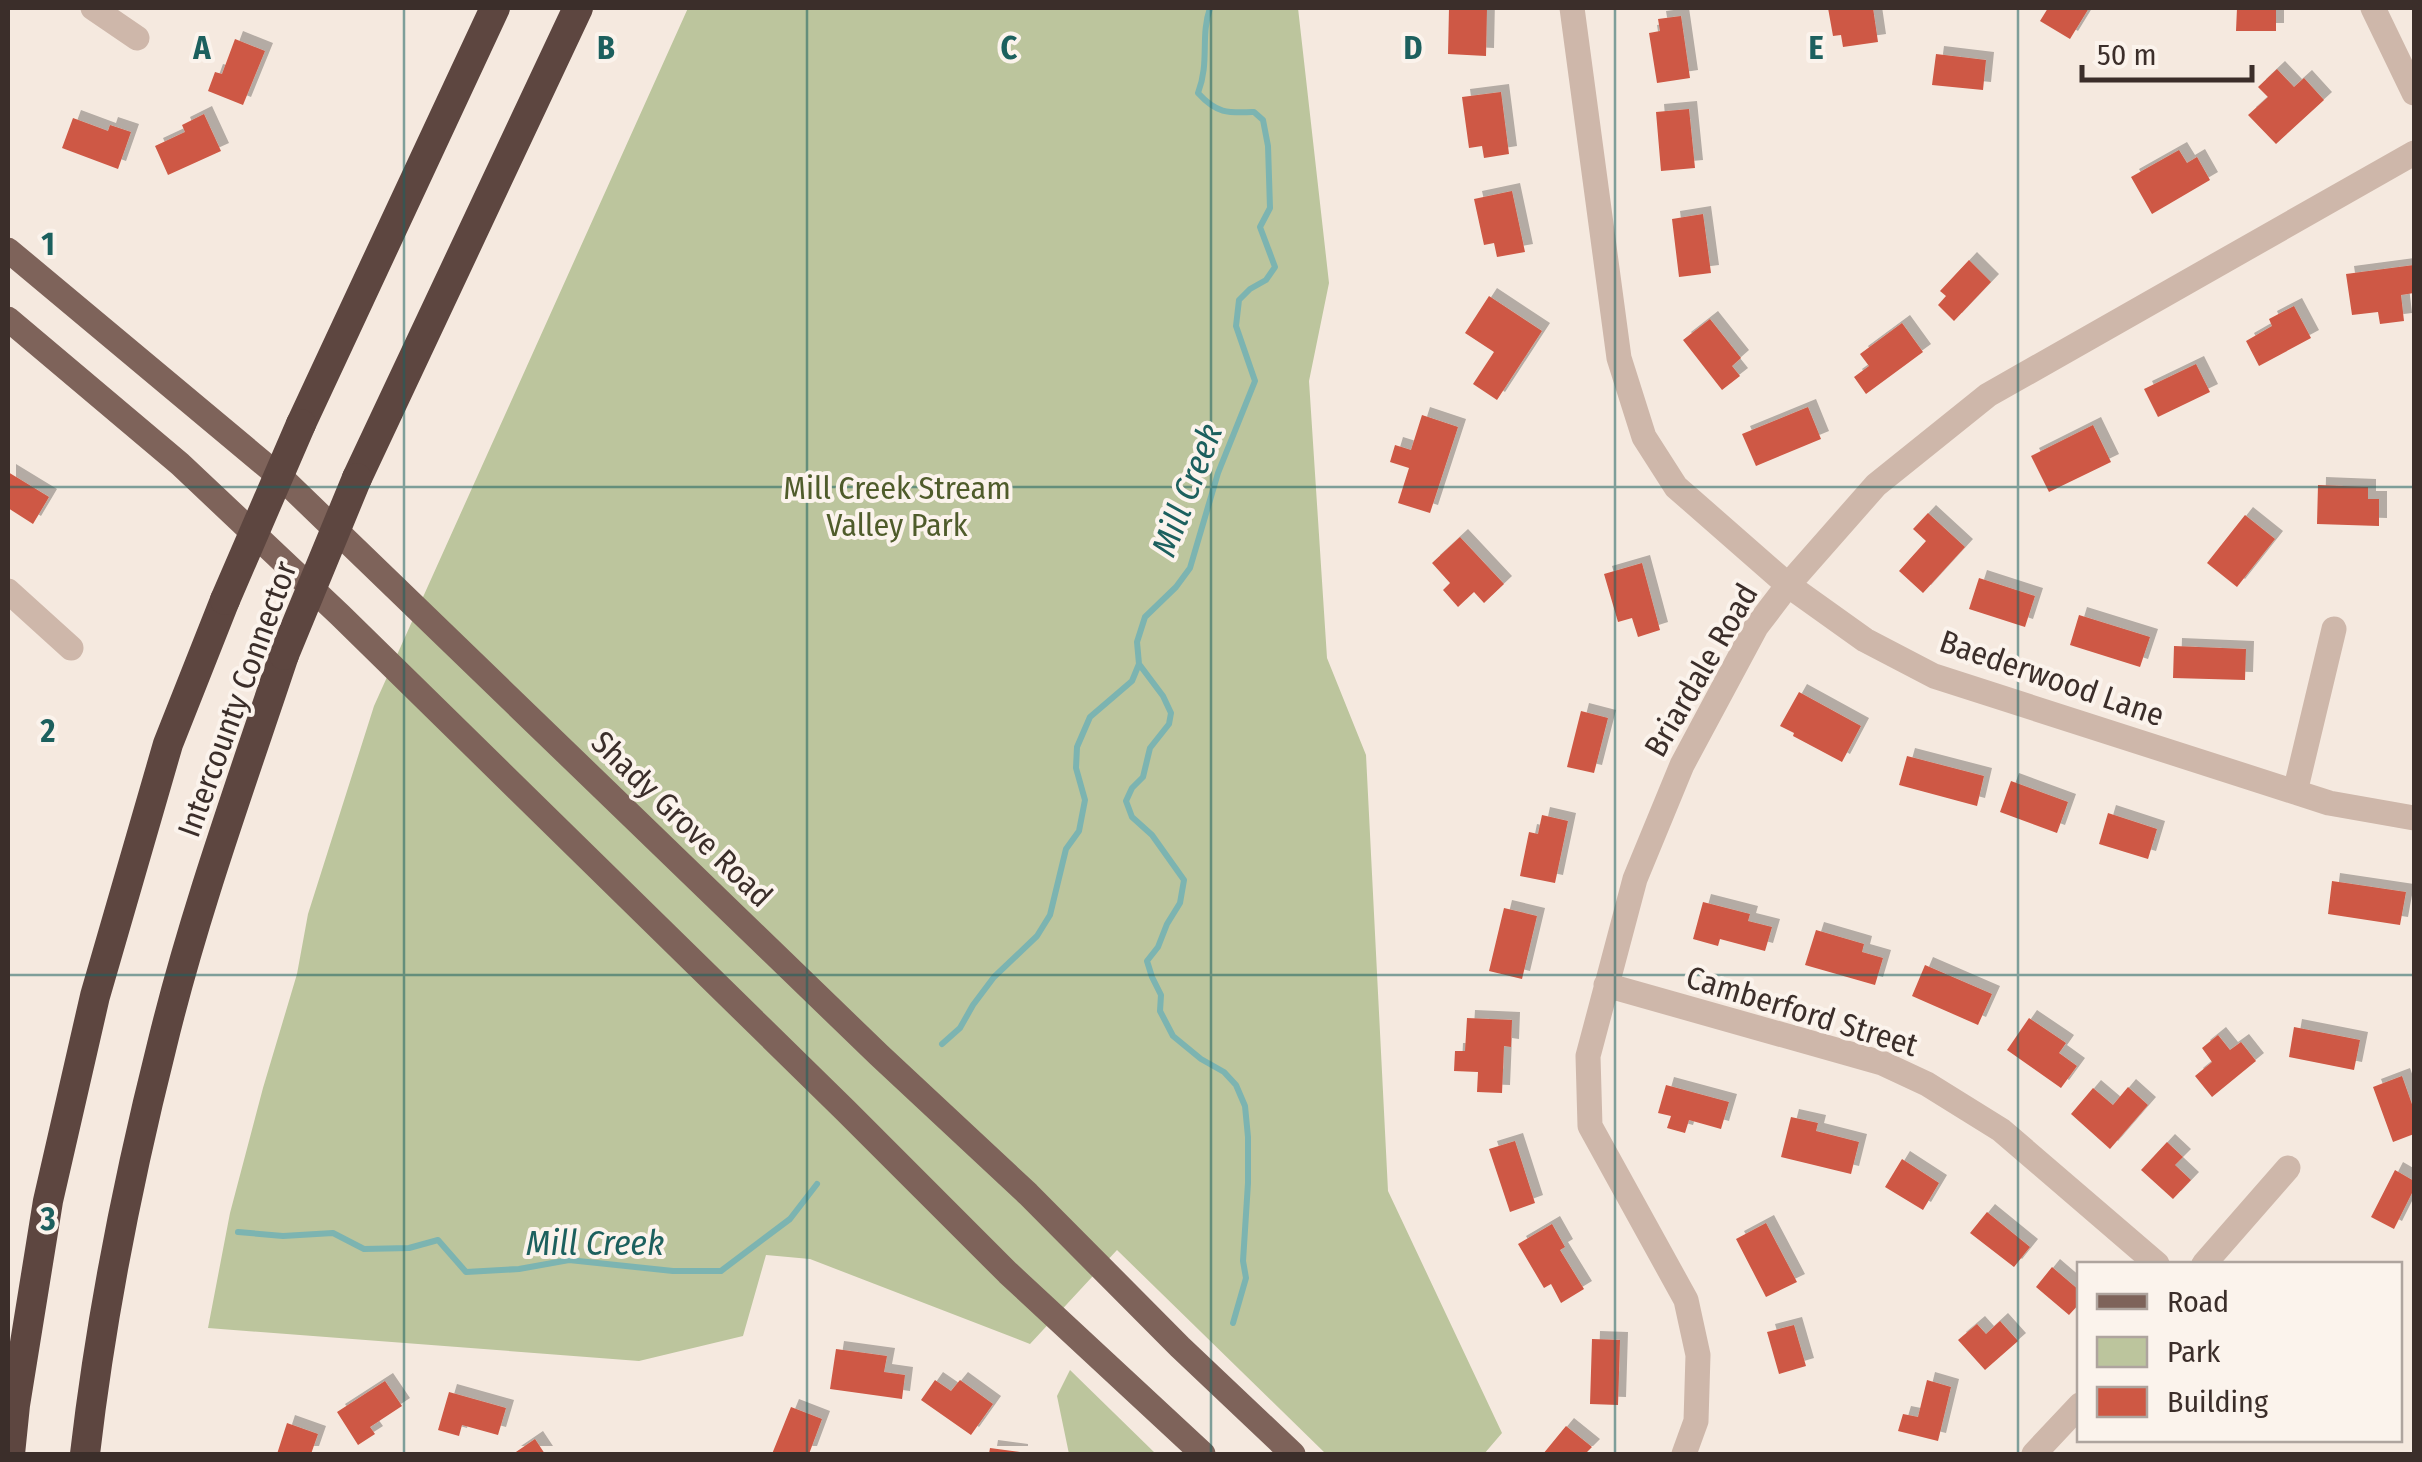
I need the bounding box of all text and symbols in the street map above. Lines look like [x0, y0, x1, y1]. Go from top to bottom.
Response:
scale bar [2082, 20, 2252, 82]
text: A [192, 29, 211, 67]
text: B [597, 29, 615, 67]
text: C [1001, 29, 1018, 67]
text: D [1403, 29, 1423, 67]
text: E [1808, 29, 1824, 67]
text: 50 m [2097, 37, 2157, 73]
text: 1 [41, 225, 55, 263]
water label: Mill Creek [1143, 418, 1231, 562]
park label: Mill Creek Stream Valley Park [783, 469, 1011, 544]
street label: Intercounty Connector [169, 556, 305, 842]
street label: Briardale Road [1636, 577, 1766, 763]
street label: Baederwood Lane [1935, 622, 2169, 734]
text: 2 [40, 712, 56, 750]
street label: Shady Grove Road [584, 723, 780, 915]
street label: Camberford Street [1682, 958, 1923, 1064]
text: 3 [39, 1200, 56, 1238]
water label: Mill Creek [526, 1222, 664, 1264]
legend [2077, 1262, 2402, 1442]
text: Road [2167, 1284, 2229, 1320]
text: Park [2167, 1334, 2220, 1370]
text: Building [2167, 1384, 2269, 1420]

